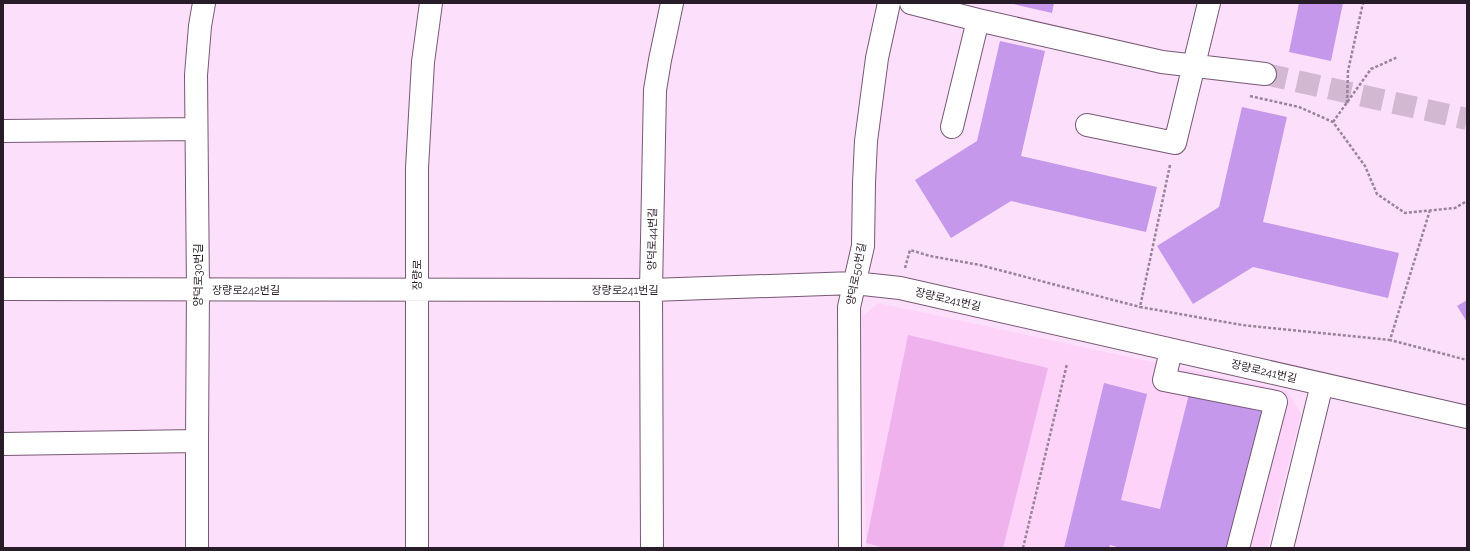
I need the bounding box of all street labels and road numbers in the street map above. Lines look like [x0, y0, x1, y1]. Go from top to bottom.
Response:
street label: 양덕로44번길 [645, 208, 660, 270]
street label: 양덕로50번길 [844, 242, 869, 306]
street label: 양덕로30번길 [192, 243, 205, 307]
street label: 장량로 [411, 260, 424, 290]
street label: 장량로242번길 [212, 284, 280, 297]
street label: 장량로241번길 [591, 284, 659, 297]
street label: 장량로241번길 [914, 286, 982, 313]
street label: 장량로241번길 [1230, 358, 1298, 385]

